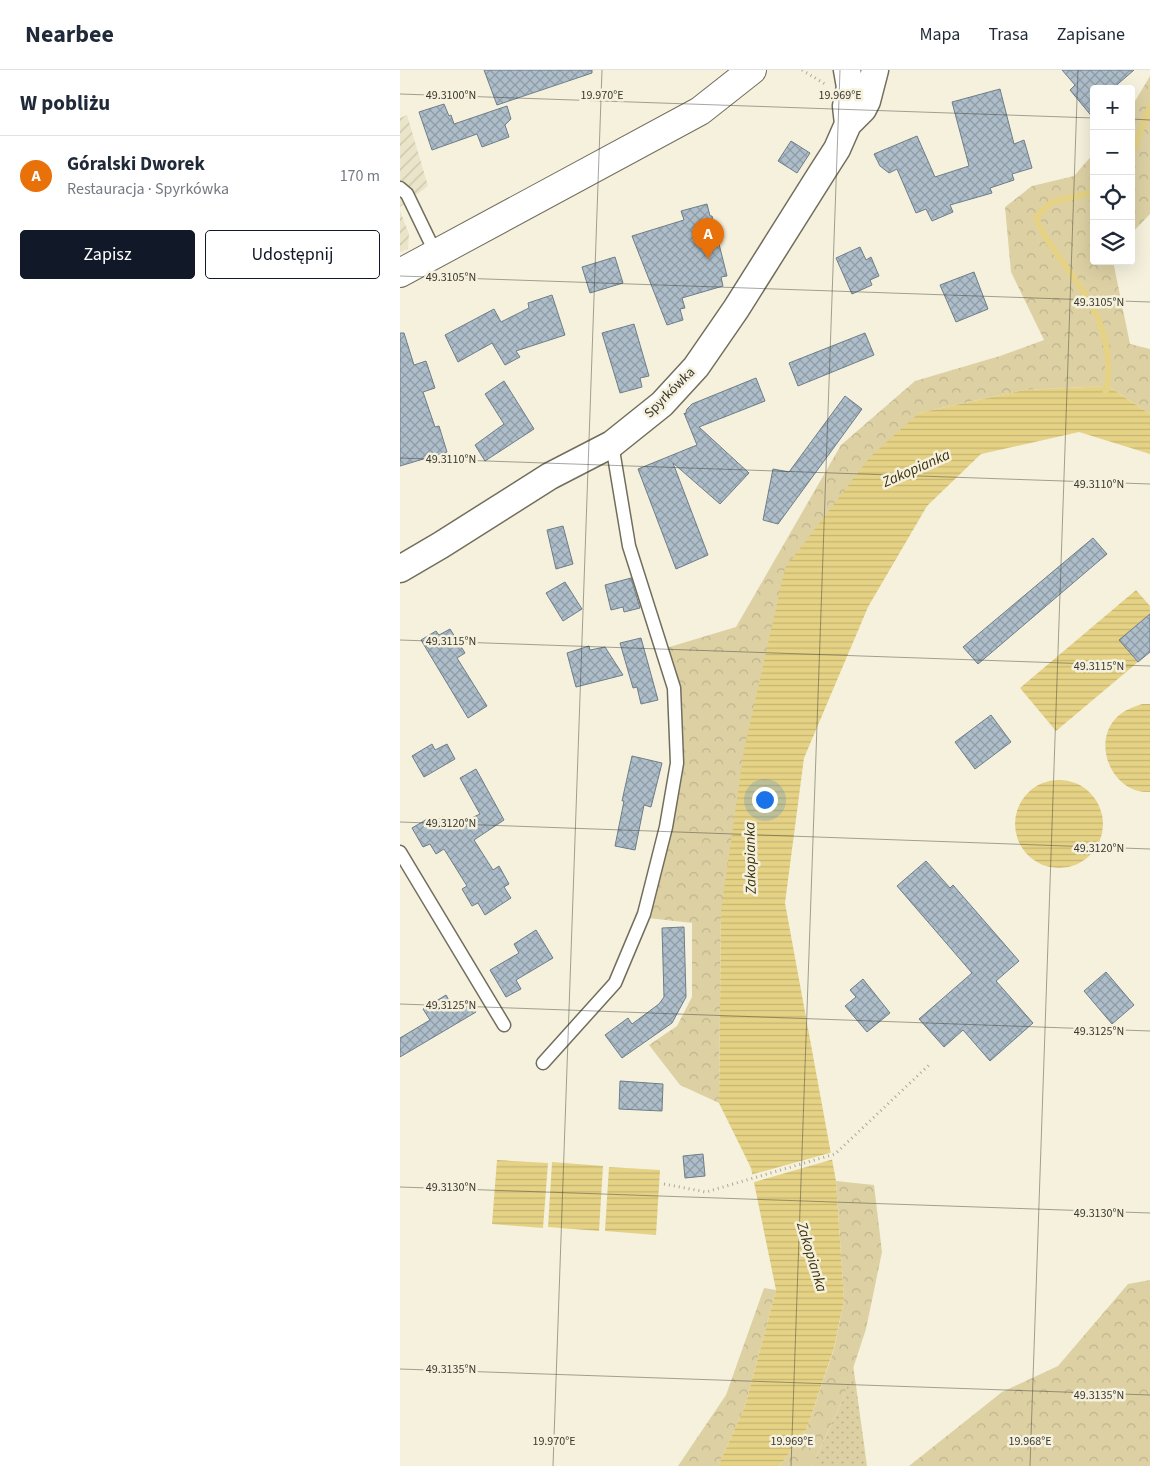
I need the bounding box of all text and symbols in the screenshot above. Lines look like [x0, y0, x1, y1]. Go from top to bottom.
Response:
text: Nearbee [25, 17, 114, 52]
text: Mapa [919, 22, 960, 47]
text: Trasa [988, 22, 1029, 47]
text: Zapisane [1057, 22, 1125, 47]
map controls [1090, 85, 1135, 265]
button: + [1090, 85, 1135, 130]
text: 49.3100°N [426, 87, 476, 104]
text: 19.970°E [580, 87, 624, 104]
text: 19.969°E [818, 87, 862, 104]
text: W pobliżu [20, 88, 110, 118]
button: − [1090, 130, 1135, 175]
text: Góralski Dworek [67, 151, 205, 178]
text: A [31, 165, 41, 187]
text: 170 m [340, 165, 380, 187]
button: locate [1090, 175, 1135, 220]
text: Restauracja · Spyrkówka [67, 178, 229, 200]
pin: A [692, 218, 724, 259]
button: layers [1090, 220, 1135, 265]
button: Zapisz [20, 230, 195, 279]
button: Udostępnij [205, 230, 380, 279]
text: 49.3105°N [426, 269, 476, 286]
text: 49.3105°N [1074, 294, 1124, 311]
street label: Spyrkówka [640, 363, 700, 423]
water label: Zakopianka [878, 444, 954, 493]
text: 49.3110°N [426, 451, 476, 468]
text: 49.3110°N [1074, 476, 1124, 493]
text: 49.3115°N [426, 633, 476, 650]
text: 49.3115°N [1074, 658, 1124, 675]
your location [752, 787, 778, 813]
text: 49.3120°N [426, 815, 476, 832]
water label: Zakopianka [739, 822, 762, 895]
text: 49.3120°N [1074, 840, 1124, 857]
text: 49.3125°N [426, 997, 476, 1014]
text: 49.3125°N [1074, 1023, 1124, 1040]
text: 49.3130°N [426, 1179, 476, 1196]
text: 49.3130°N [1074, 1205, 1124, 1222]
water label: Zakopianka [791, 1219, 832, 1295]
text: 49.3135°N [426, 1361, 476, 1378]
text: 49.3135°N [1074, 1387, 1124, 1404]
text: 19.970°E [532, 1433, 576, 1450]
text: 19.969°E [770, 1433, 814, 1450]
text: 19.968°E [1008, 1433, 1052, 1450]

